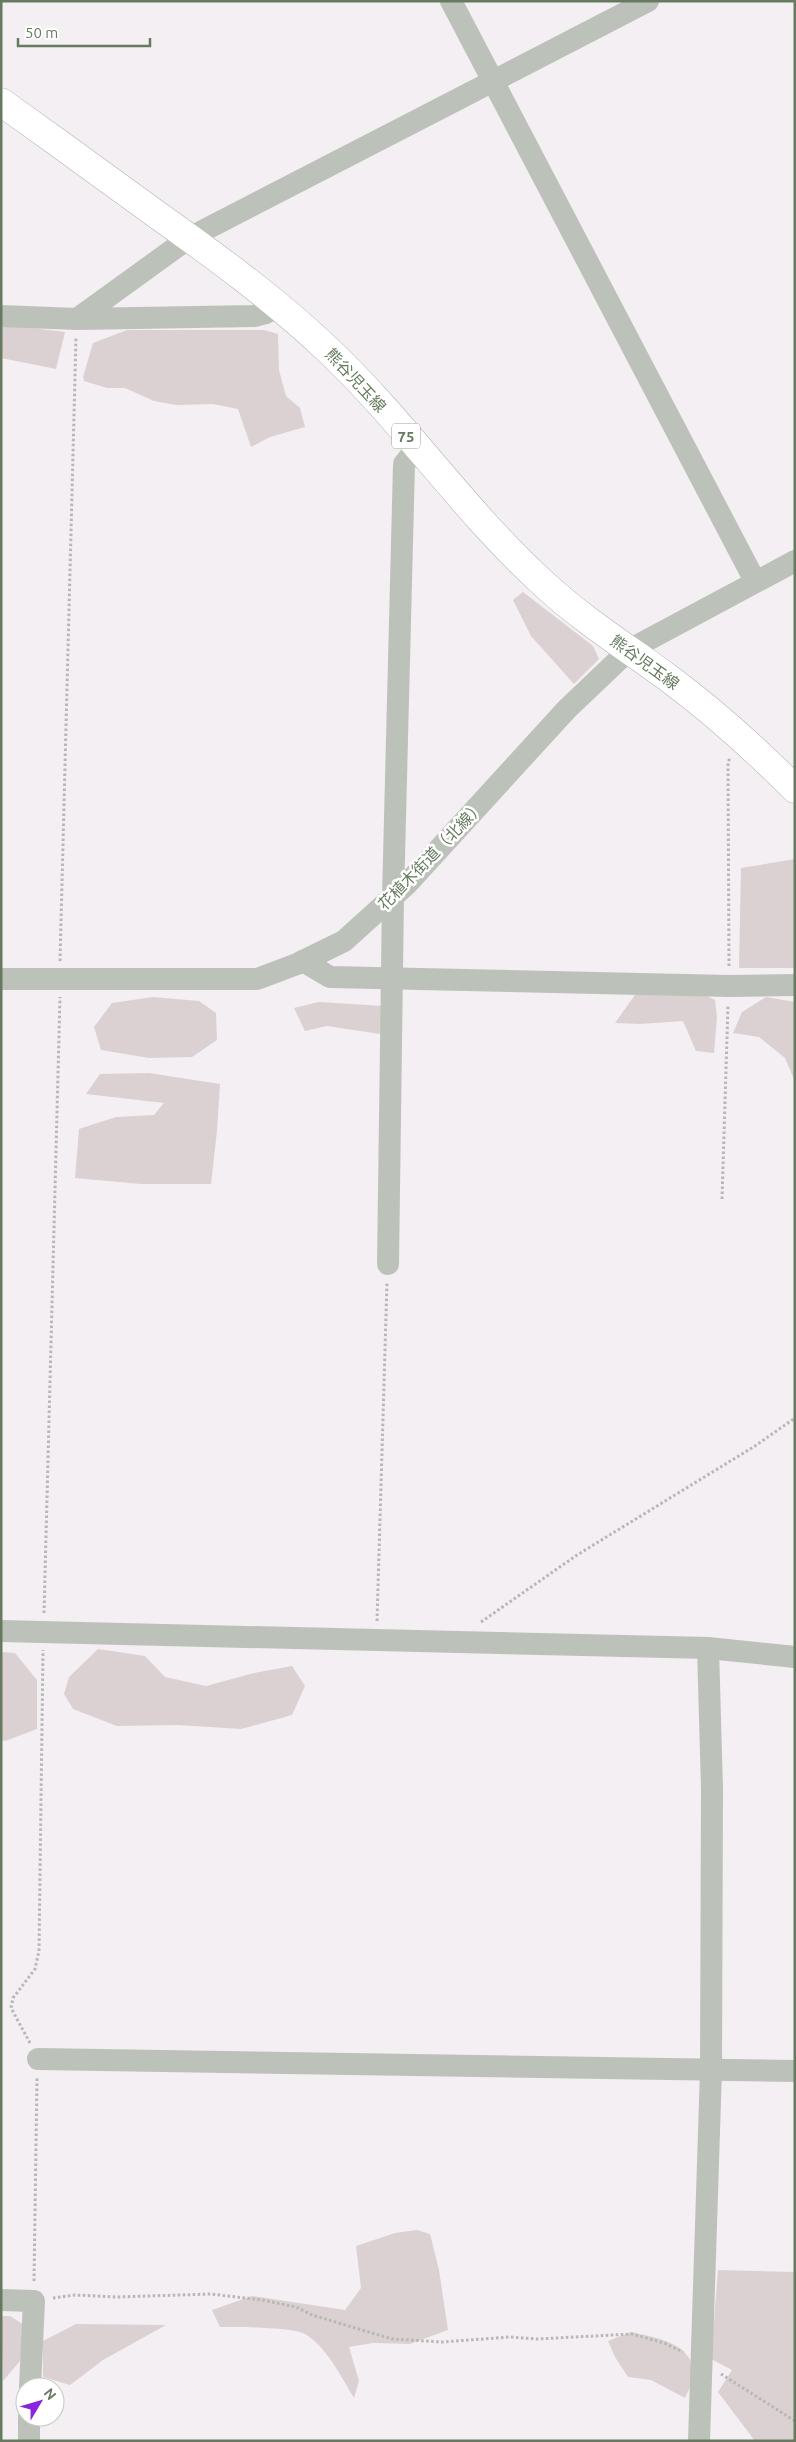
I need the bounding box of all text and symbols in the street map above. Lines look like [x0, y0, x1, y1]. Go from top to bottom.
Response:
scale bar [18, 15, 150, 47]
text: 50 m [25, 24, 58, 41]
street label: 熊谷児玉線 [322, 345, 390, 415]
road number: 75 [392, 424, 420, 448]
street label: 熊谷児玉線 [607, 631, 683, 693]
street label: 花植木街道（北線） [375, 797, 487, 913]
north arrow [15, 2377, 65, 2427]
text: N [41, 2385, 60, 2403]

